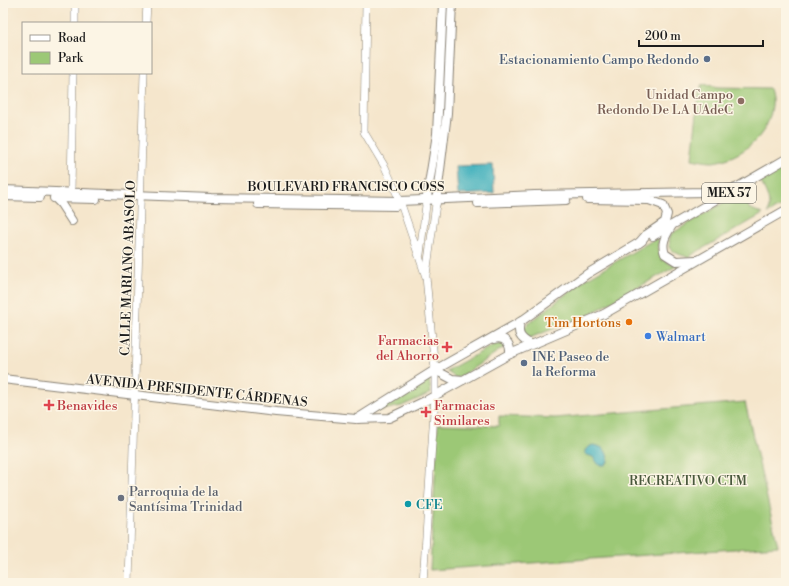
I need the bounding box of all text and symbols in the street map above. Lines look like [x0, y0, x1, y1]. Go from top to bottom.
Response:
legend [22, 22, 152, 74]
scale bar [639, 22, 763, 48]
text: 200 m [645, 29, 681, 44]
text: Road [58, 31, 86, 46]
text: Park [58, 51, 84, 66]
place label: Estacionamiento Campo Redondo [499, 52, 699, 68]
marker: Estacionamiento Campo Redondo [702, 54, 712, 64]
place label: Unidad Campo Redondo De LA UAdeC [597, 87, 733, 118]
marker: Unidad Campo Redondo De LA UAdeC [736, 96, 746, 106]
street label: BOULEVARD FRANCISCO COSS [246, 179, 445, 195]
street label: CALLE MARIANO ABASOLO [117, 180, 139, 356]
road number: MEX 57 [702, 183, 756, 203]
place label: Tim Hortons [545, 315, 621, 331]
marker: Tim Hortons [624, 317, 634, 327]
place label: Walmart [655, 329, 706, 345]
marker: Walmart [643, 331, 653, 341]
place label: Farmacias del Ahorro [376, 333, 439, 364]
marker: Farmacias del Ahorro [442, 342, 452, 352]
place label: INE Paseo de la Reforma [532, 349, 610, 380]
marker: INE Paseo de la Reforma [519, 358, 529, 368]
street label: AVENIDA PRESIDENTE CÁRDENAS [84, 370, 309, 411]
place label: Benavides [56, 398, 118, 414]
place label: Farmacias Similares [434, 398, 496, 429]
marker: Benavides [44, 400, 54, 410]
marker: Farmacias Similares [421, 407, 431, 417]
park label: RECREATIVO CTM [629, 473, 748, 489]
place label: Parroquia de la Santísima Trinidad [129, 484, 243, 515]
marker: Parroquia de la Santísima Trinidad [116, 493, 126, 503]
place label: CFE [416, 497, 442, 513]
marker: CFE [403, 499, 413, 509]

